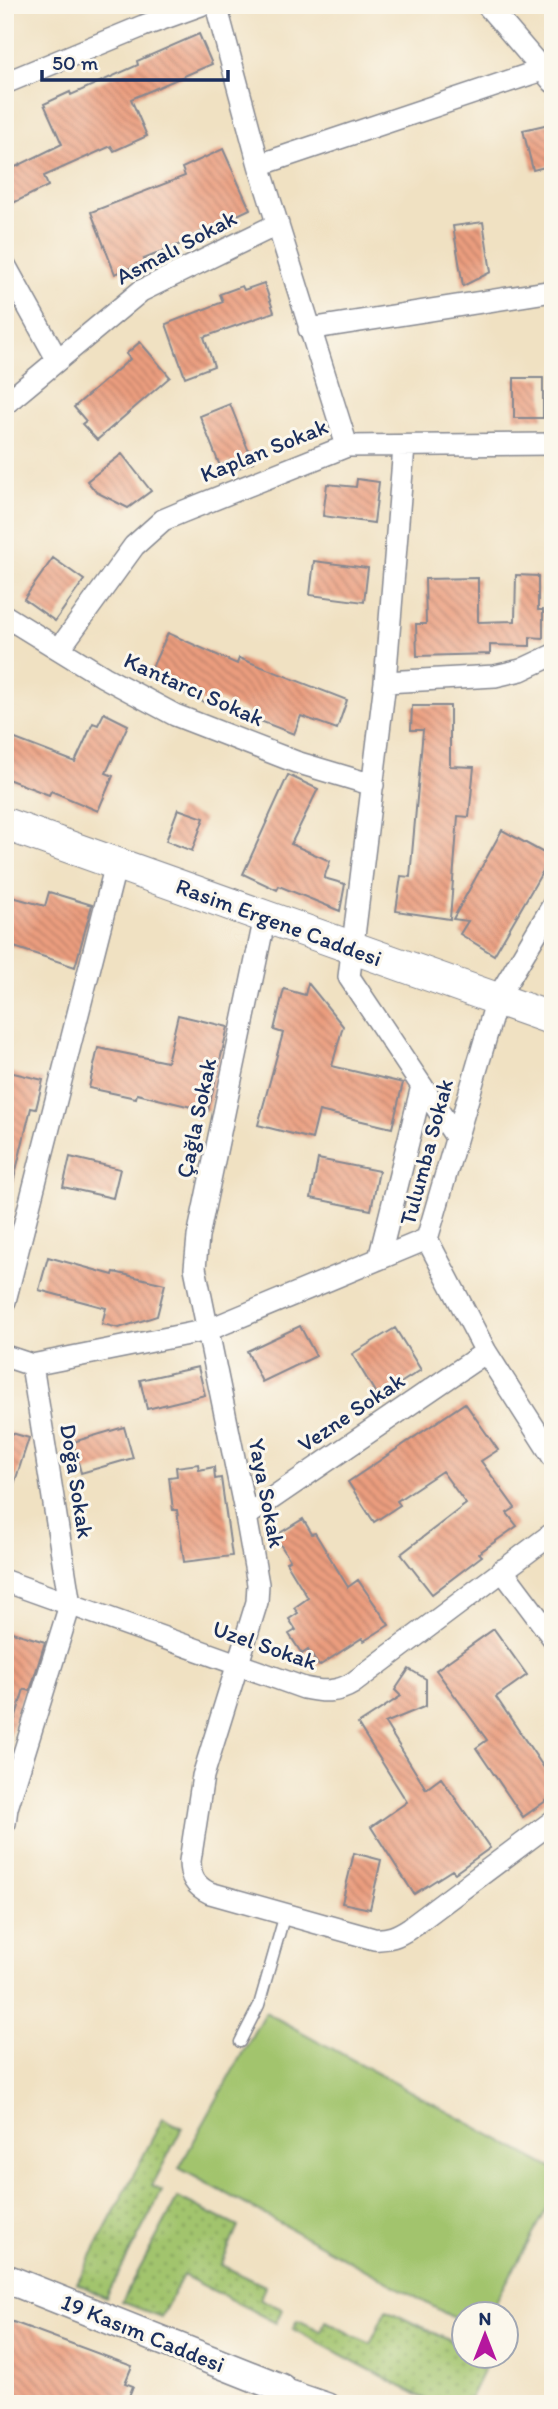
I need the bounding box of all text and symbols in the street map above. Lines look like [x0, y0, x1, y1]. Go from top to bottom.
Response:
scale bar [42, 38, 228, 82]
text: 50 m [52, 50, 99, 75]
street label: Asmalı Sokak [111, 203, 241, 291]
street label: Kaplan Sokak [196, 412, 332, 488]
street label: Kantarcı Sokak [120, 646, 269, 732]
street label: Rasim Ergene Caddesi [172, 872, 386, 972]
street label: Çağla Sokak [170, 1055, 222, 1180]
street label: Tulumba Sokak [393, 1076, 459, 1228]
street label: Vezne Sokak [292, 1366, 410, 1458]
street label: Doğa Sokak [54, 1422, 100, 1540]
street label: Yaya Sokak [243, 1436, 291, 1550]
street label: Uzel Sokak [209, 1614, 321, 1676]
street label: 19 Kasım Caddesi [57, 2287, 229, 2379]
north arrow [449, 2300, 520, 2370]
text: N [479, 2307, 491, 2330]

